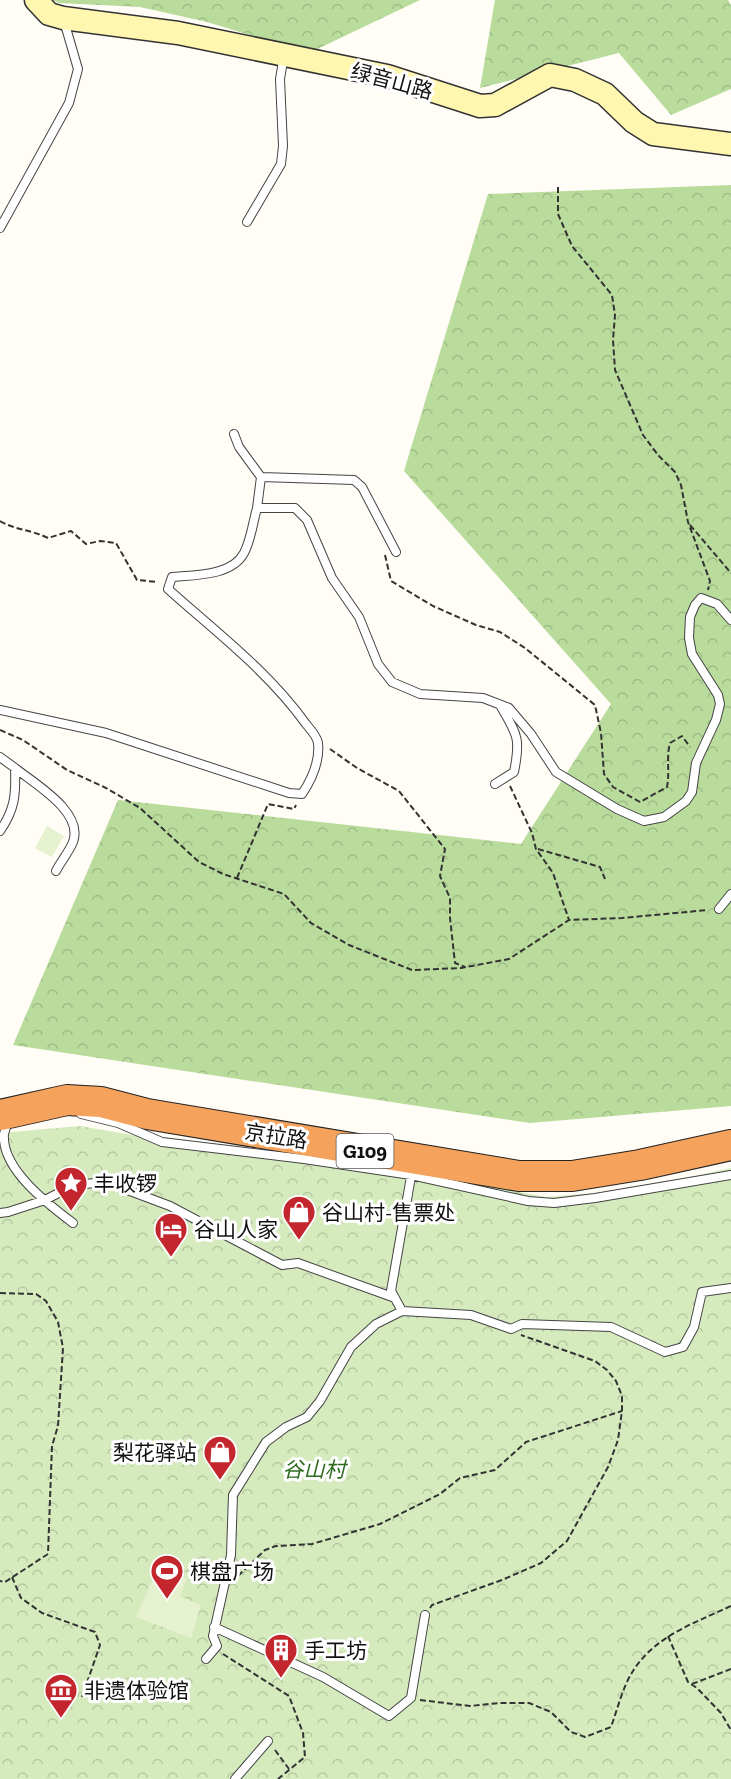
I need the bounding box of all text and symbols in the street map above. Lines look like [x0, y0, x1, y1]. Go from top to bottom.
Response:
street label: 绿音山路 [348, 58, 436, 104]
street label: 京拉路 [243, 1119, 309, 1153]
road number: G109 [336, 1134, 394, 1168]
place icon: 丰收锣 [53, 1165, 89, 1212]
place label: 丰收锣 [94, 1171, 157, 1196]
shop icon: 谷山村-售票处 [281, 1194, 317, 1241]
place label: 谷山村-售票处 [322, 1200, 455, 1225]
hotel icon: 谷山人家 [153, 1211, 189, 1258]
place label: 谷山人家 [194, 1217, 278, 1242]
shop icon: 梨花驿站 [202, 1434, 238, 1481]
place label: 梨花驿站 [113, 1440, 197, 1465]
park label: 谷山村 [283, 1457, 348, 1482]
sports icon: 棋盘广场 [149, 1553, 185, 1600]
place label: 棋盘广场 [190, 1559, 274, 1584]
building icon: 手工坊 [263, 1632, 299, 1679]
place label: 手工坊 [304, 1638, 367, 1663]
museum icon: 非遗体验馆 [43, 1672, 79, 1719]
place label: 非遗体验馆 [84, 1678, 189, 1703]

